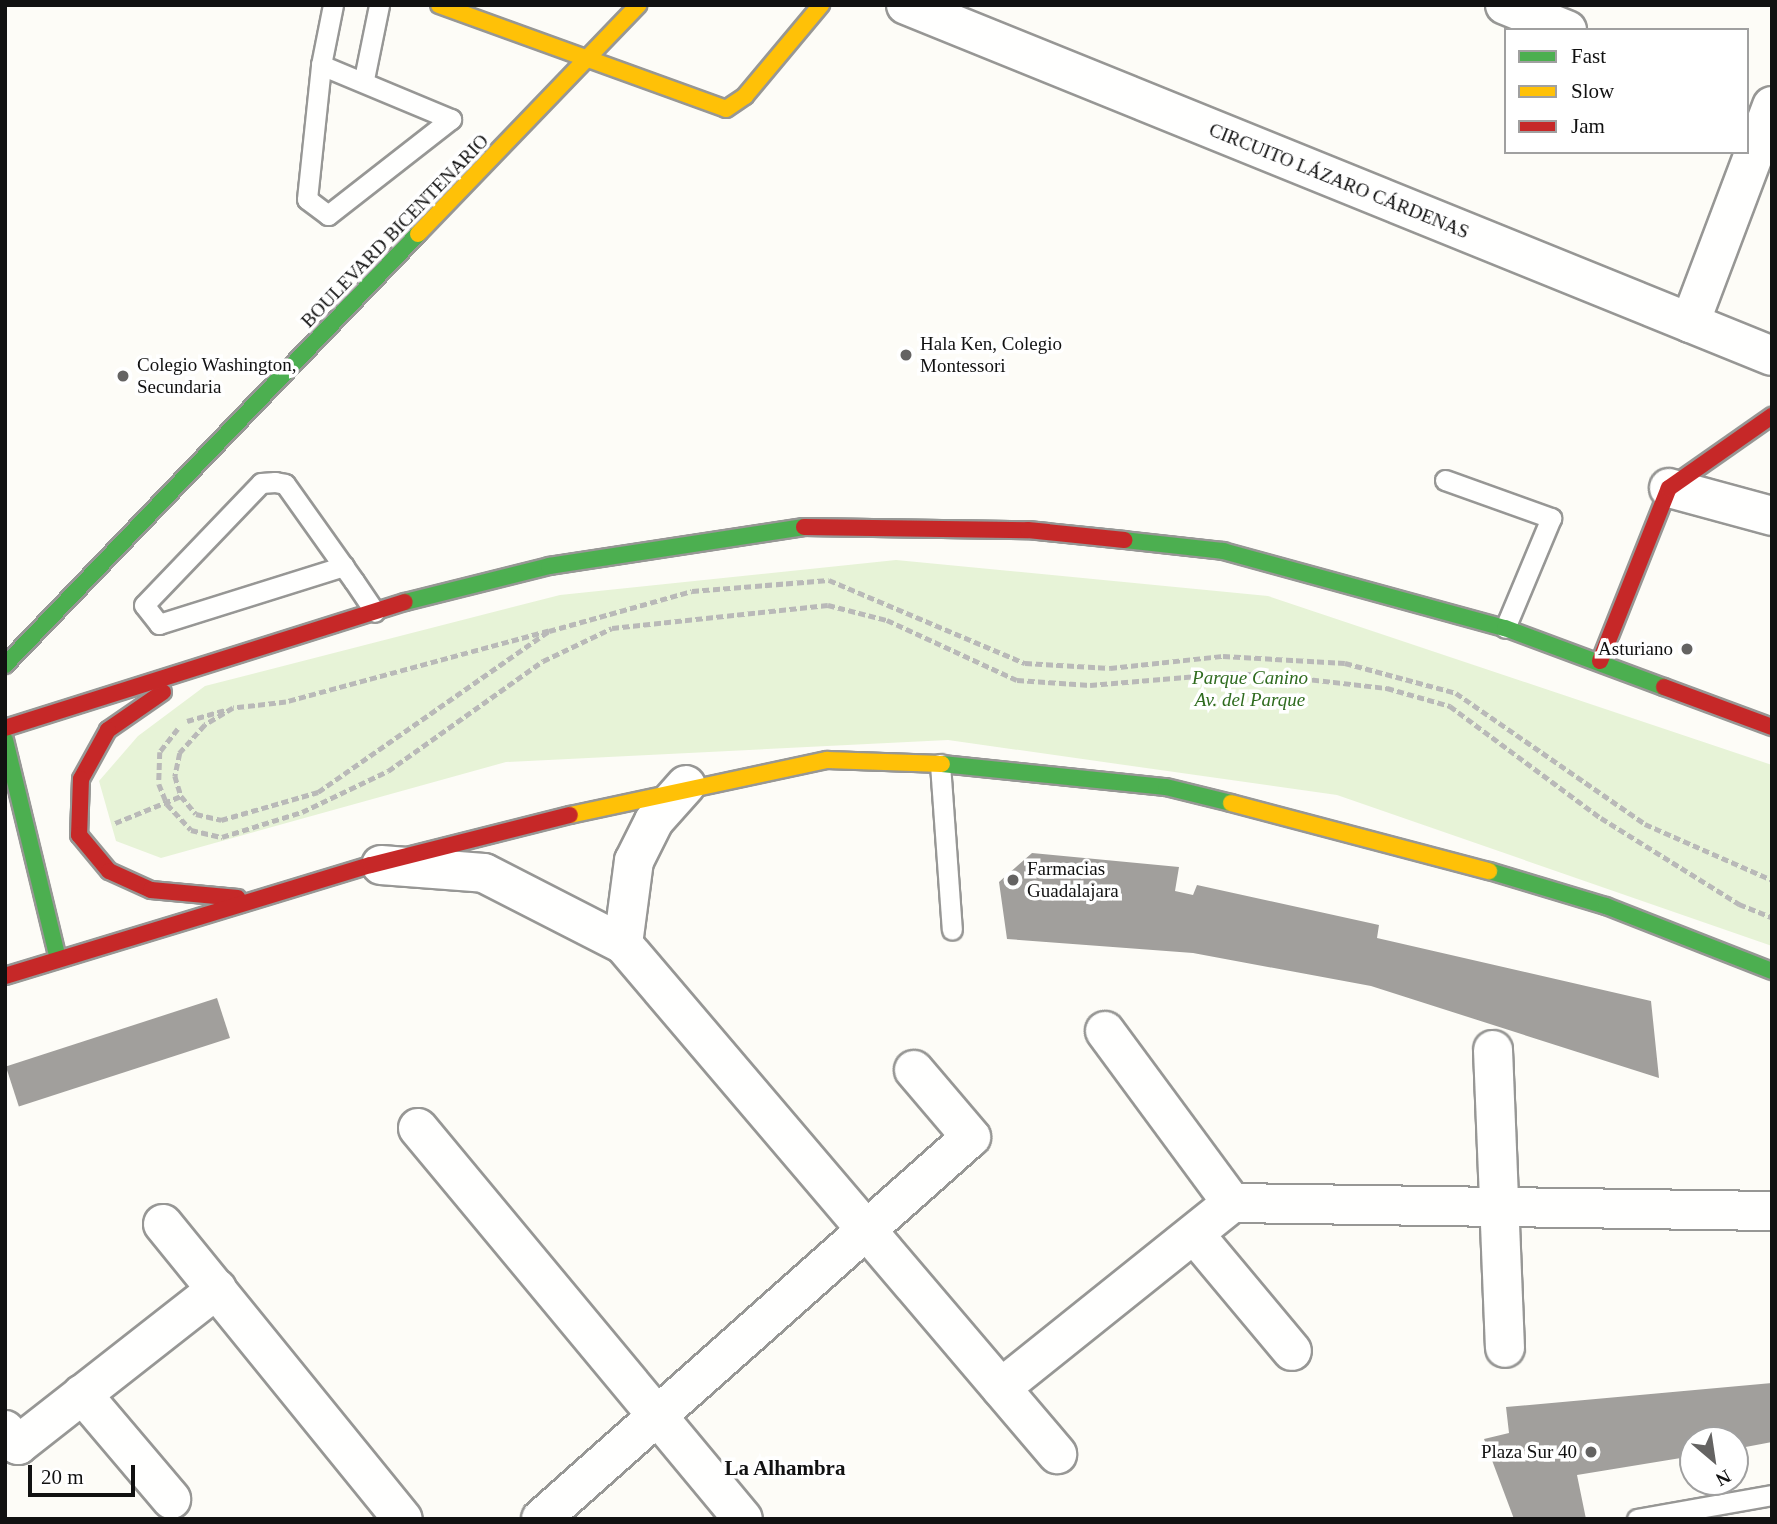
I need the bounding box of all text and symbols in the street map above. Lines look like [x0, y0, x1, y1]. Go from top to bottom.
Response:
legend [1504, 28, 1749, 154]
text: Fast [1571, 44, 1606, 68]
text: Slow [1571, 79, 1614, 103]
text: Jam [1571, 114, 1605, 138]
street label: CIRCUITO LÁZARO CÁRDENAS [1206, 118, 1472, 244]
street label: BOULEVARD BICENTENARIO [297, 130, 493, 332]
place label: Hala Ken, Colegio Montessori [920, 333, 1062, 377]
marker: Hala Ken, Colegio Montessori [898, 347, 914, 363]
place label: Colegio Washington, Secundaria [137, 354, 297, 398]
marker: Colegio Washington, Secundaria [115, 368, 131, 384]
place label: Asturiano [1598, 638, 1673, 660]
marker: Asturiano [1679, 641, 1695, 657]
park label: Parque Canino Av. del Parque [1192, 667, 1308, 711]
place label: Farmacias Guadalajara [1027, 858, 1119, 902]
marker: Farmacias Guadalajara [1005, 872, 1021, 888]
north arrow [1679, 1426, 1749, 1496]
place label: Plaza Sur 40 [1481, 1441, 1577, 1463]
marker: Plaza Sur 40 [1583, 1444, 1599, 1460]
scale bar [32, 1450, 138, 1494]
district label: La Alhambra [724, 1455, 846, 1481]
text: 20 m [41, 1465, 84, 1489]
text: N [1712, 1466, 1735, 1491]

